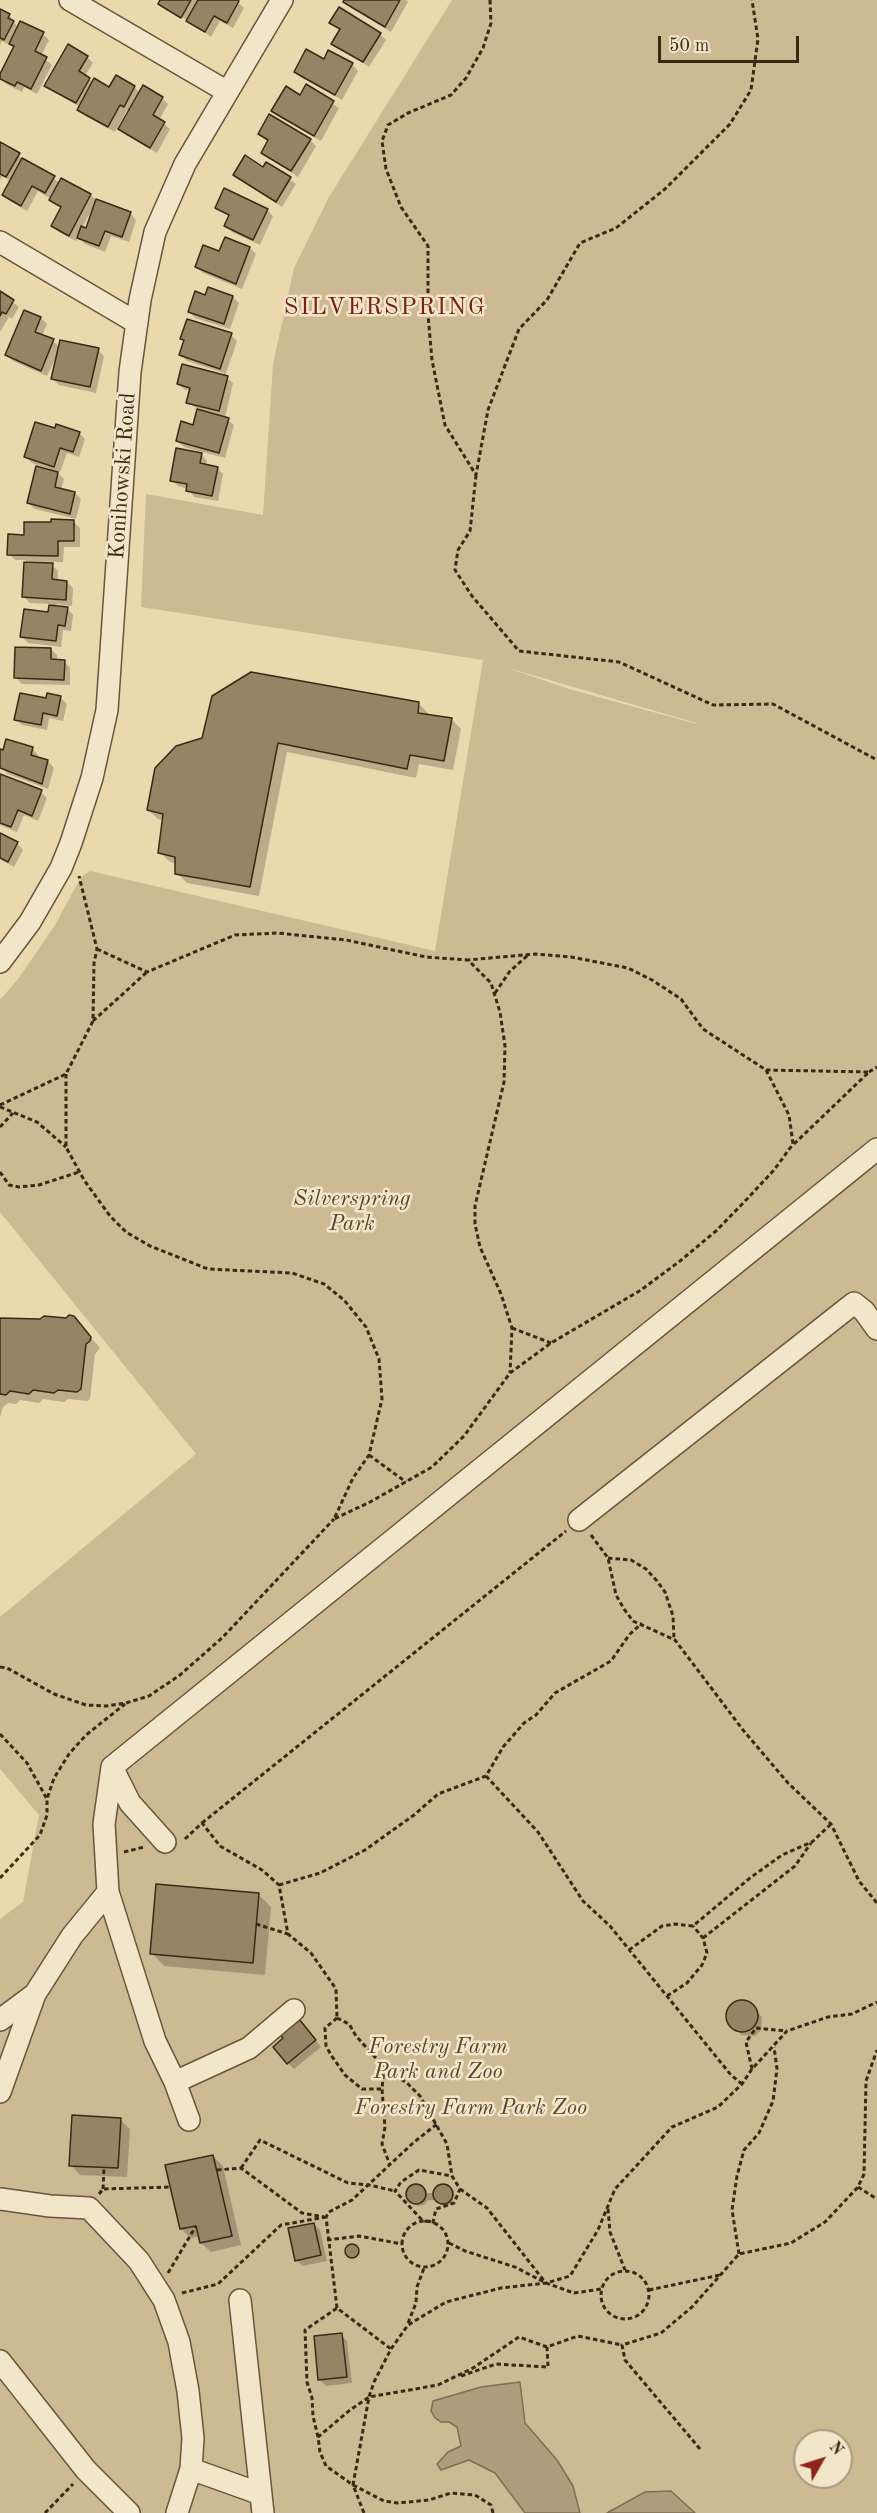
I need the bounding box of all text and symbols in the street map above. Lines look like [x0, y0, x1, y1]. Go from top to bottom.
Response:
scale bar [661, 24, 802, 62]
text: 50 m [669, 37, 709, 55]
district label: SILVERSPRING [284, 294, 486, 322]
street label: Konihowski Road [104, 392, 142, 560]
park label: Silverspring Park [293, 1186, 411, 1238]
park label: Forestry Farm Park and Zoo [368, 2034, 508, 2086]
park label: Forestry Farm Park Zoo [355, 2095, 587, 2121]
north arrow [793, 2429, 853, 2489]
text: N [825, 2439, 845, 2459]

